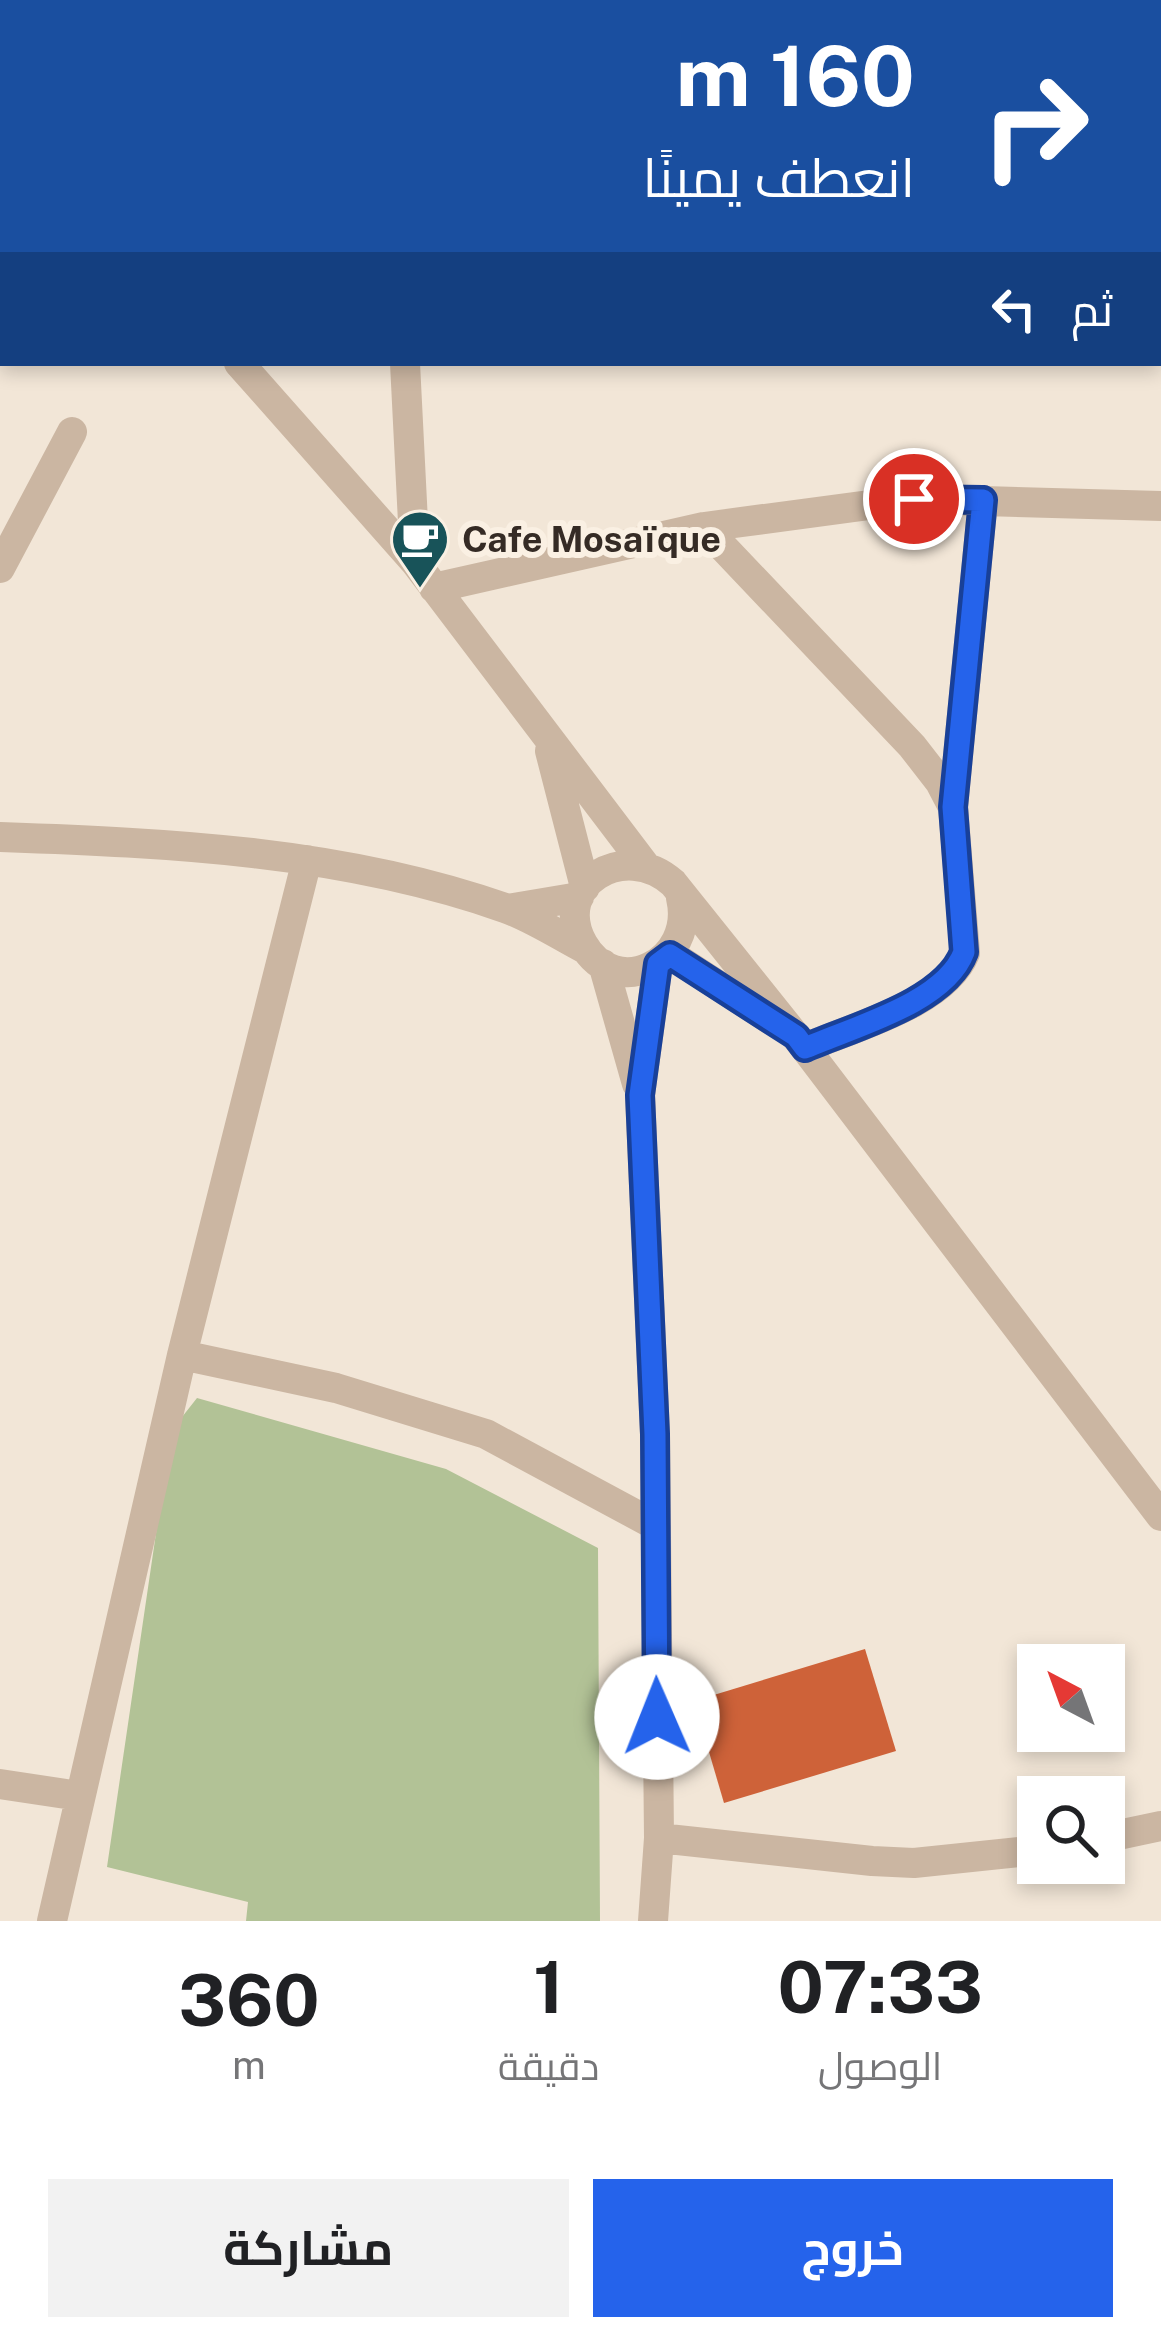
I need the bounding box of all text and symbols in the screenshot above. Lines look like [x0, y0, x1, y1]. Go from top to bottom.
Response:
text: 160 m [676, 26, 915, 125]
icon: right [957, 48, 1113, 204]
text: انعطف يمينًا [643, 146, 915, 209]
icon: left [981, 276, 1047, 342]
text: ثم [1071, 283, 1113, 336]
pin [863, 448, 965, 550]
icon: arrive [881, 466, 947, 532]
cafe icon: Cafe Mosaïque [389, 508, 451, 590]
place label: Cafe Mosaïque [462, 518, 721, 560]
north arrow [1017, 1644, 1125, 1752]
map controls [1017, 1644, 1125, 1884]
position arrow [594, 1654, 720, 1780]
button: search [1017, 1776, 1125, 1884]
text: 1 [533, 1945, 564, 2029]
text: 07:33 [778, 1945, 983, 2029]
text: 360 [178, 1958, 320, 2042]
text: m [232, 2042, 266, 2088]
text: دقيقة [498, 2043, 599, 2089]
text: الوصول [818, 2043, 942, 2089]
button: مشاركة [48, 2179, 569, 2317]
button: خروج [593, 2179, 1113, 2317]

